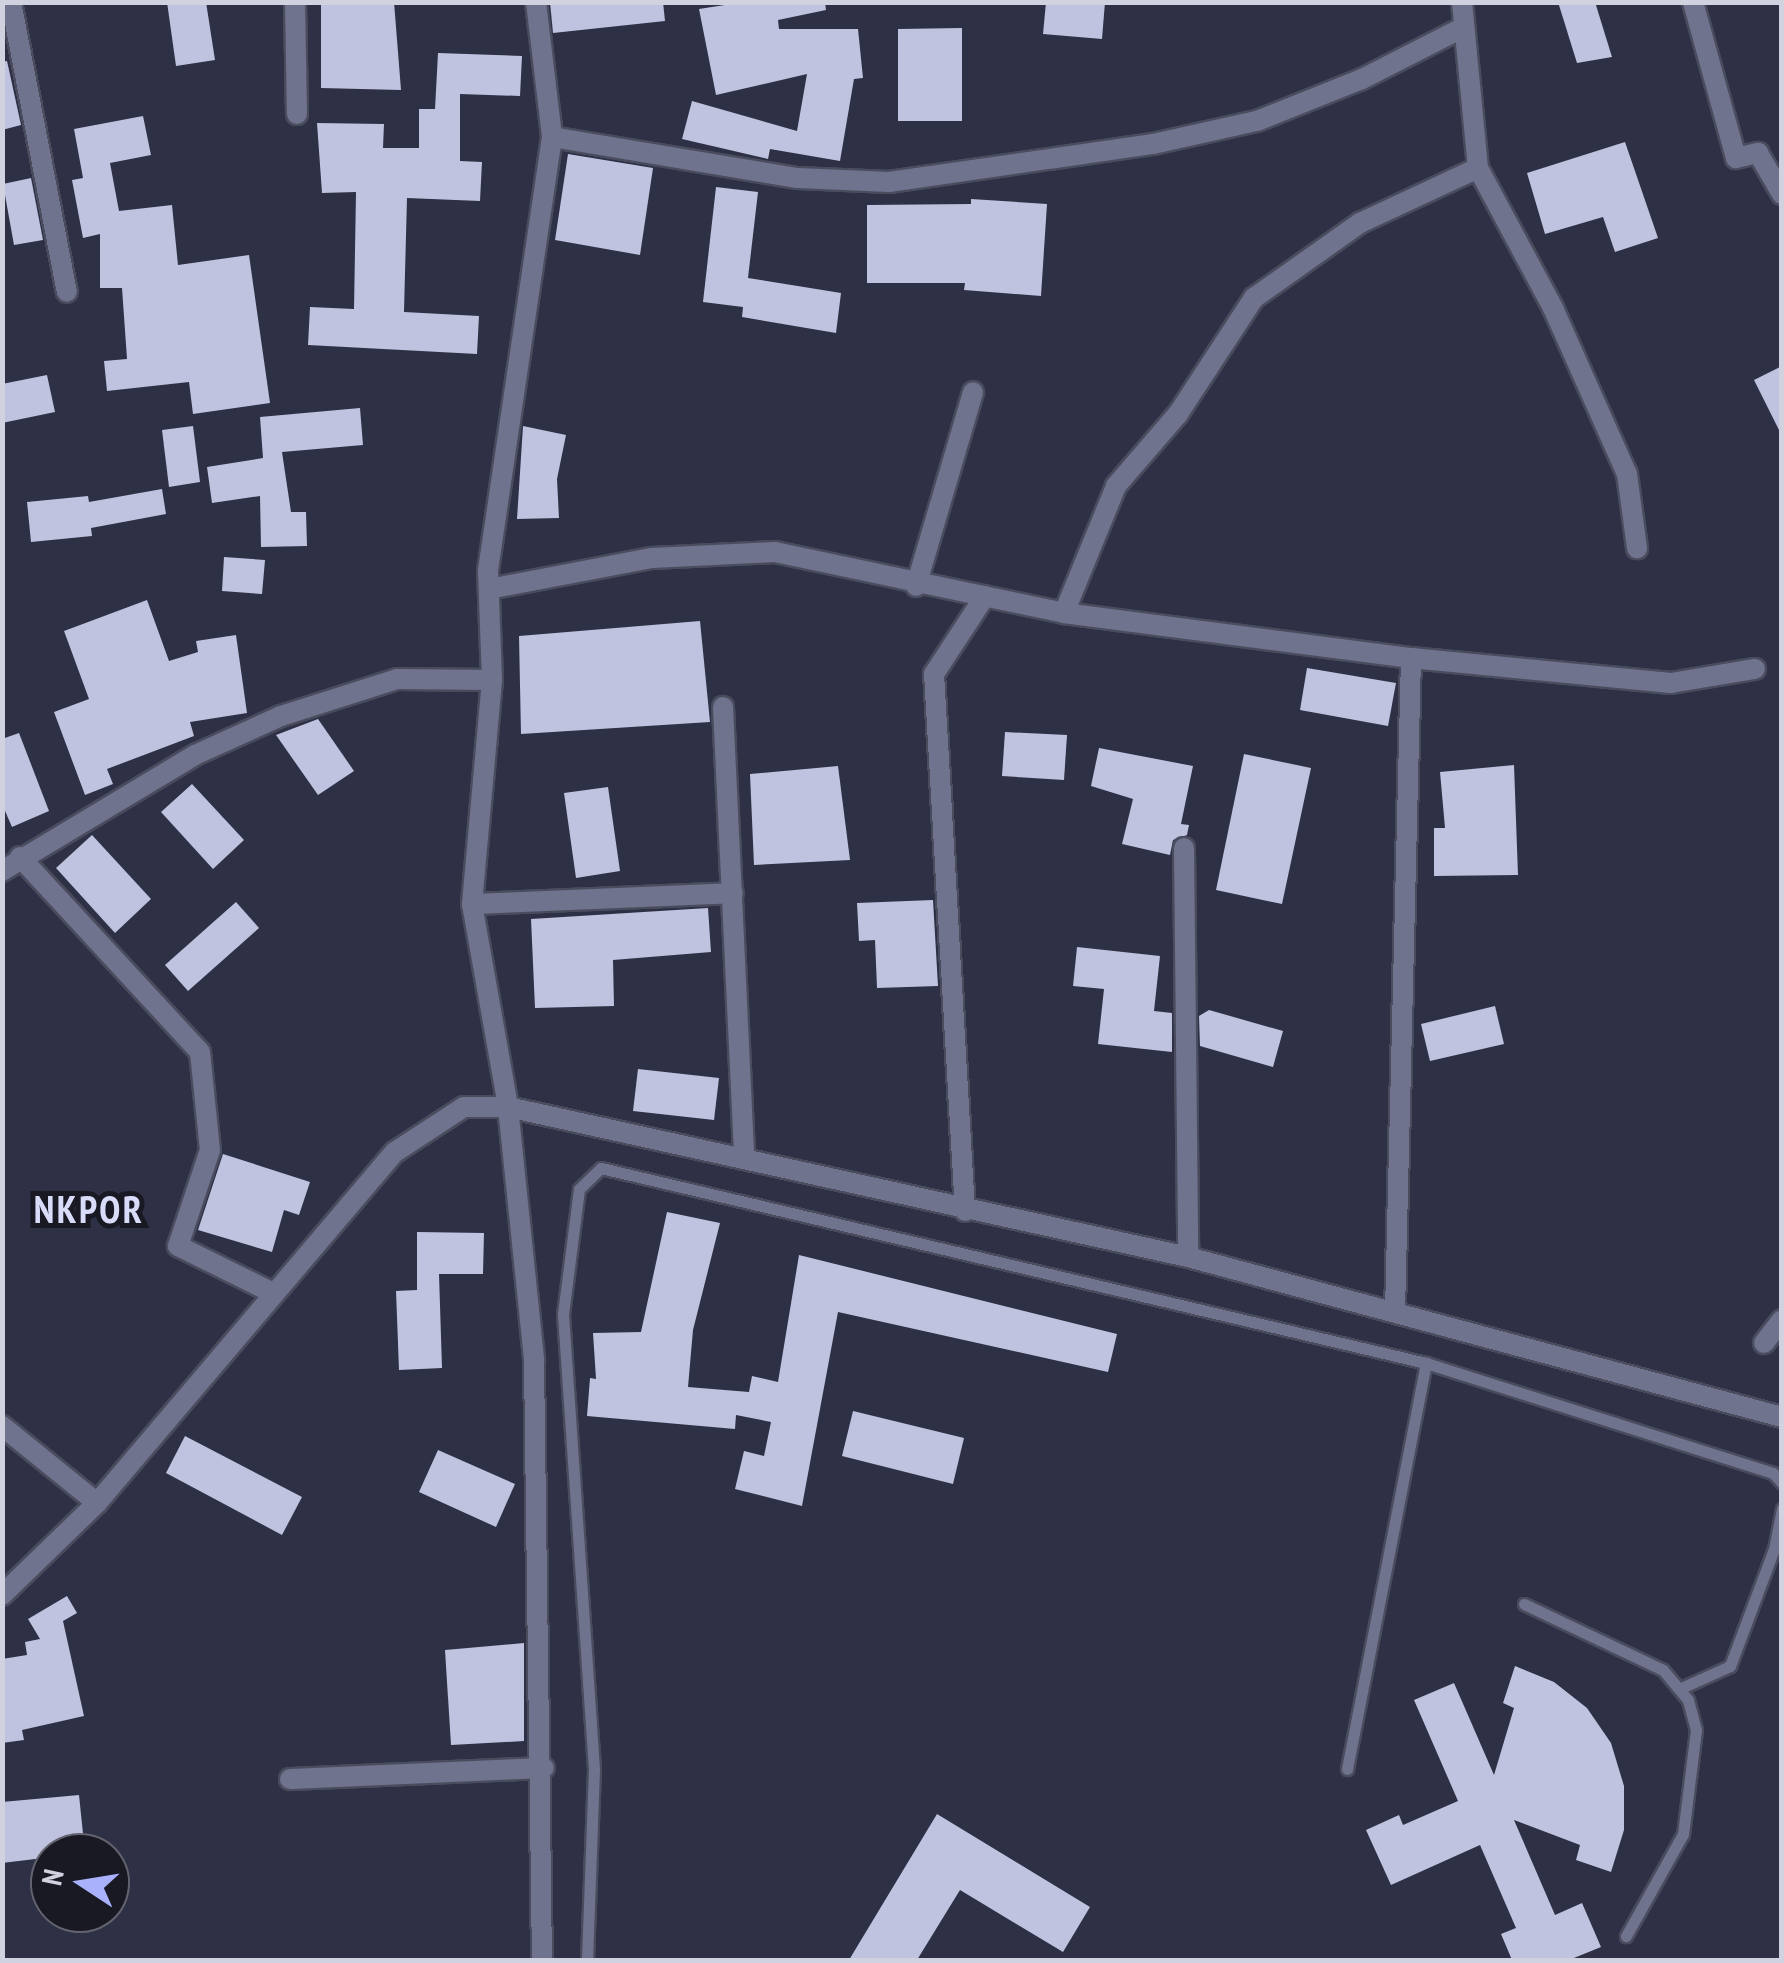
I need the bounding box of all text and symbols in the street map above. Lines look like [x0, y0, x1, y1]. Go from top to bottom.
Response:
district label: NKPOR [34, 1186, 144, 1232]
north arrow [30, 1833, 130, 1933]
text: N [32, 1866, 72, 1888]

